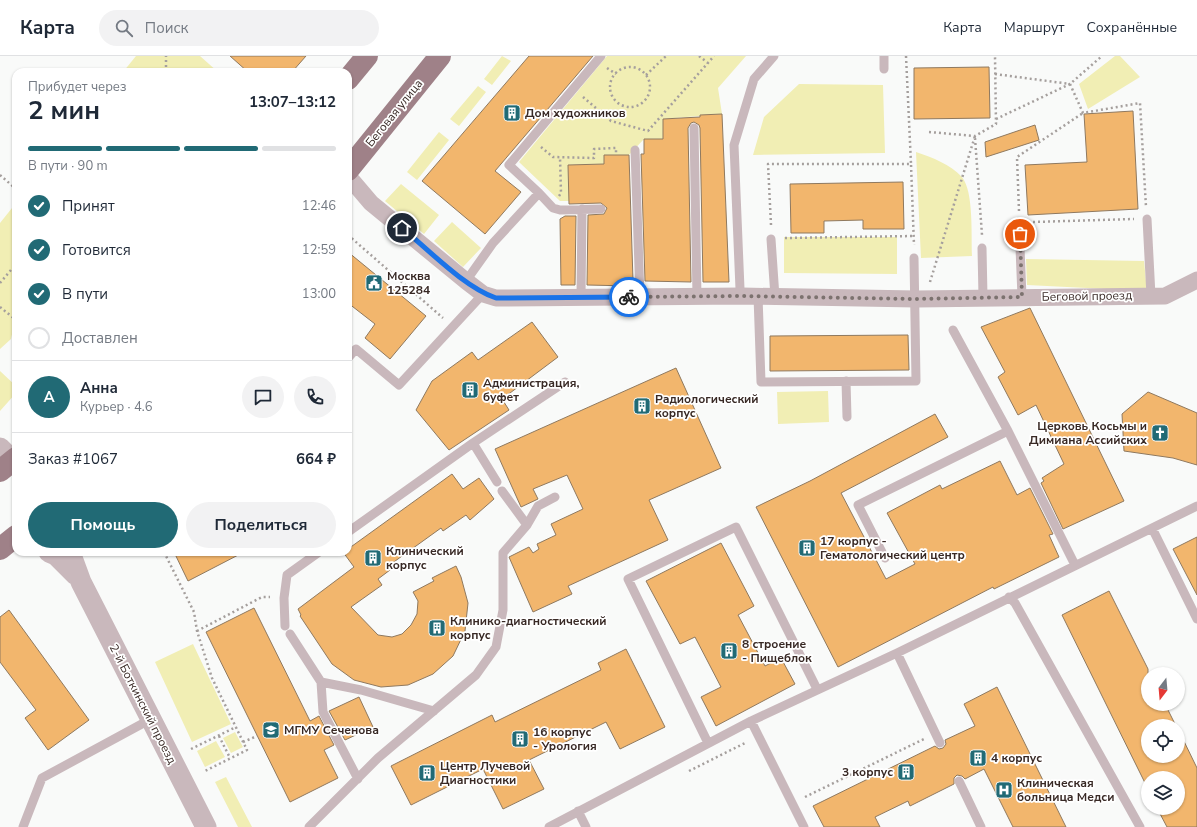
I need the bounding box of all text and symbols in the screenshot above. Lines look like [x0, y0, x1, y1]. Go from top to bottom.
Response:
search box [99, 10, 379, 46]
text: Карта [20, 15, 75, 41]
icon: search [113, 17, 135, 39]
text: Поиск [145, 18, 188, 38]
text: Карта [943, 18, 982, 37]
text: Маршрут [1004, 18, 1065, 37]
text: Сохранённые [1087, 18, 1177, 37]
street label: Беговая улица [362, 76, 426, 150]
text: Прибудет через [28, 78, 126, 96]
text: 13:07–13:12 [249, 92, 336, 112]
text: 2 мин [28, 93, 100, 128]
building icon: Дом художников [502, 103, 522, 123]
place label: Дом художников [525, 105, 626, 121]
text: В пути · 90 m [28, 157, 108, 175]
icon: check [28, 195, 50, 217]
text: Принят [62, 196, 115, 216]
text: 12:46 [302, 197, 336, 215]
pin [385, 211, 419, 245]
icon: home [391, 217, 413, 239]
pin [1003, 217, 1037, 251]
icon: bag [1009, 223, 1031, 245]
icon: check [28, 239, 50, 261]
text: Готовится [62, 240, 131, 260]
text: 12:59 [302, 241, 336, 259]
place label: Москва 125284 [387, 268, 431, 298]
public building icon: Москва 125284 [364, 273, 384, 293]
courier [609, 277, 649, 317]
icon: check [28, 283, 50, 305]
text: В пути [62, 284, 108, 304]
text: 13:00 [302, 285, 336, 303]
icon: bike [618, 286, 640, 308]
street label: Беговой проезд [1042, 287, 1132, 305]
text: Доставлен [62, 328, 138, 348]
place label: Администрация, буфет [483, 375, 579, 405]
button: chat [242, 376, 284, 418]
button: phone [294, 376, 336, 418]
text: Анна [80, 378, 118, 398]
building icon: Администрация, буфет [460, 380, 480, 400]
text: А [43, 387, 55, 407]
place label: Радиологический корпус [655, 391, 759, 421]
building icon: Радиологический корпус [632, 396, 652, 416]
text: Курьер · 4.6 [80, 398, 153, 416]
place label: Церковь Косьмы и Димиана Ассийских [1029, 418, 1147, 448]
church icon: Церковь Косьмы и Димиана Ассийских [1150, 423, 1170, 443]
text: Заказ #1067 [28, 449, 118, 469]
text: 664 ₽ [296, 449, 336, 469]
button: Помощь [28, 502, 178, 548]
button: Поделиться [186, 502, 336, 548]
place label: 17 корпус - Гематологический центр [820, 533, 965, 563]
building icon: 17 корпус - Гематологический центр [797, 538, 817, 558]
place label: Клинический корпус [386, 543, 464, 573]
building icon: Клинический корпус [363, 548, 383, 568]
place label: Клинико-диагностический корпус [450, 613, 607, 643]
building icon: Клинико-диагностический корпус [427, 618, 447, 638]
place label: 8 строение - Пищеблок [742, 636, 812, 666]
street label: 2-й Боткинский проезд [106, 641, 180, 767]
building icon: 8 строение - Пищеблок [719, 641, 739, 661]
north arrow [1141, 667, 1185, 711]
map controls [1141, 667, 1185, 815]
button: locate [1141, 719, 1185, 763]
school or university icon: МГМУ Сеченова [261, 720, 281, 740]
place label: МГМУ Сеченова [284, 722, 379, 738]
place label: 16 корпус - Урология [533, 724, 597, 754]
building icon: 16 корпус - Урология [510, 729, 530, 749]
building icon: 4 корпус [968, 748, 988, 768]
place label: 4 корпус [991, 750, 1042, 766]
place label: Центр Лучевой Диагностики [440, 758, 530, 788]
building icon: 3 корпус [896, 762, 916, 782]
building icon: Центр Лучевой Диагностики [417, 763, 437, 783]
place label: 3 корпус [842, 764, 893, 780]
button: layers [1141, 771, 1185, 815]
place label: Клиническая больница Медси [1017, 775, 1114, 805]
hospital icon: Клиническая больница Медси [994, 780, 1014, 800]

